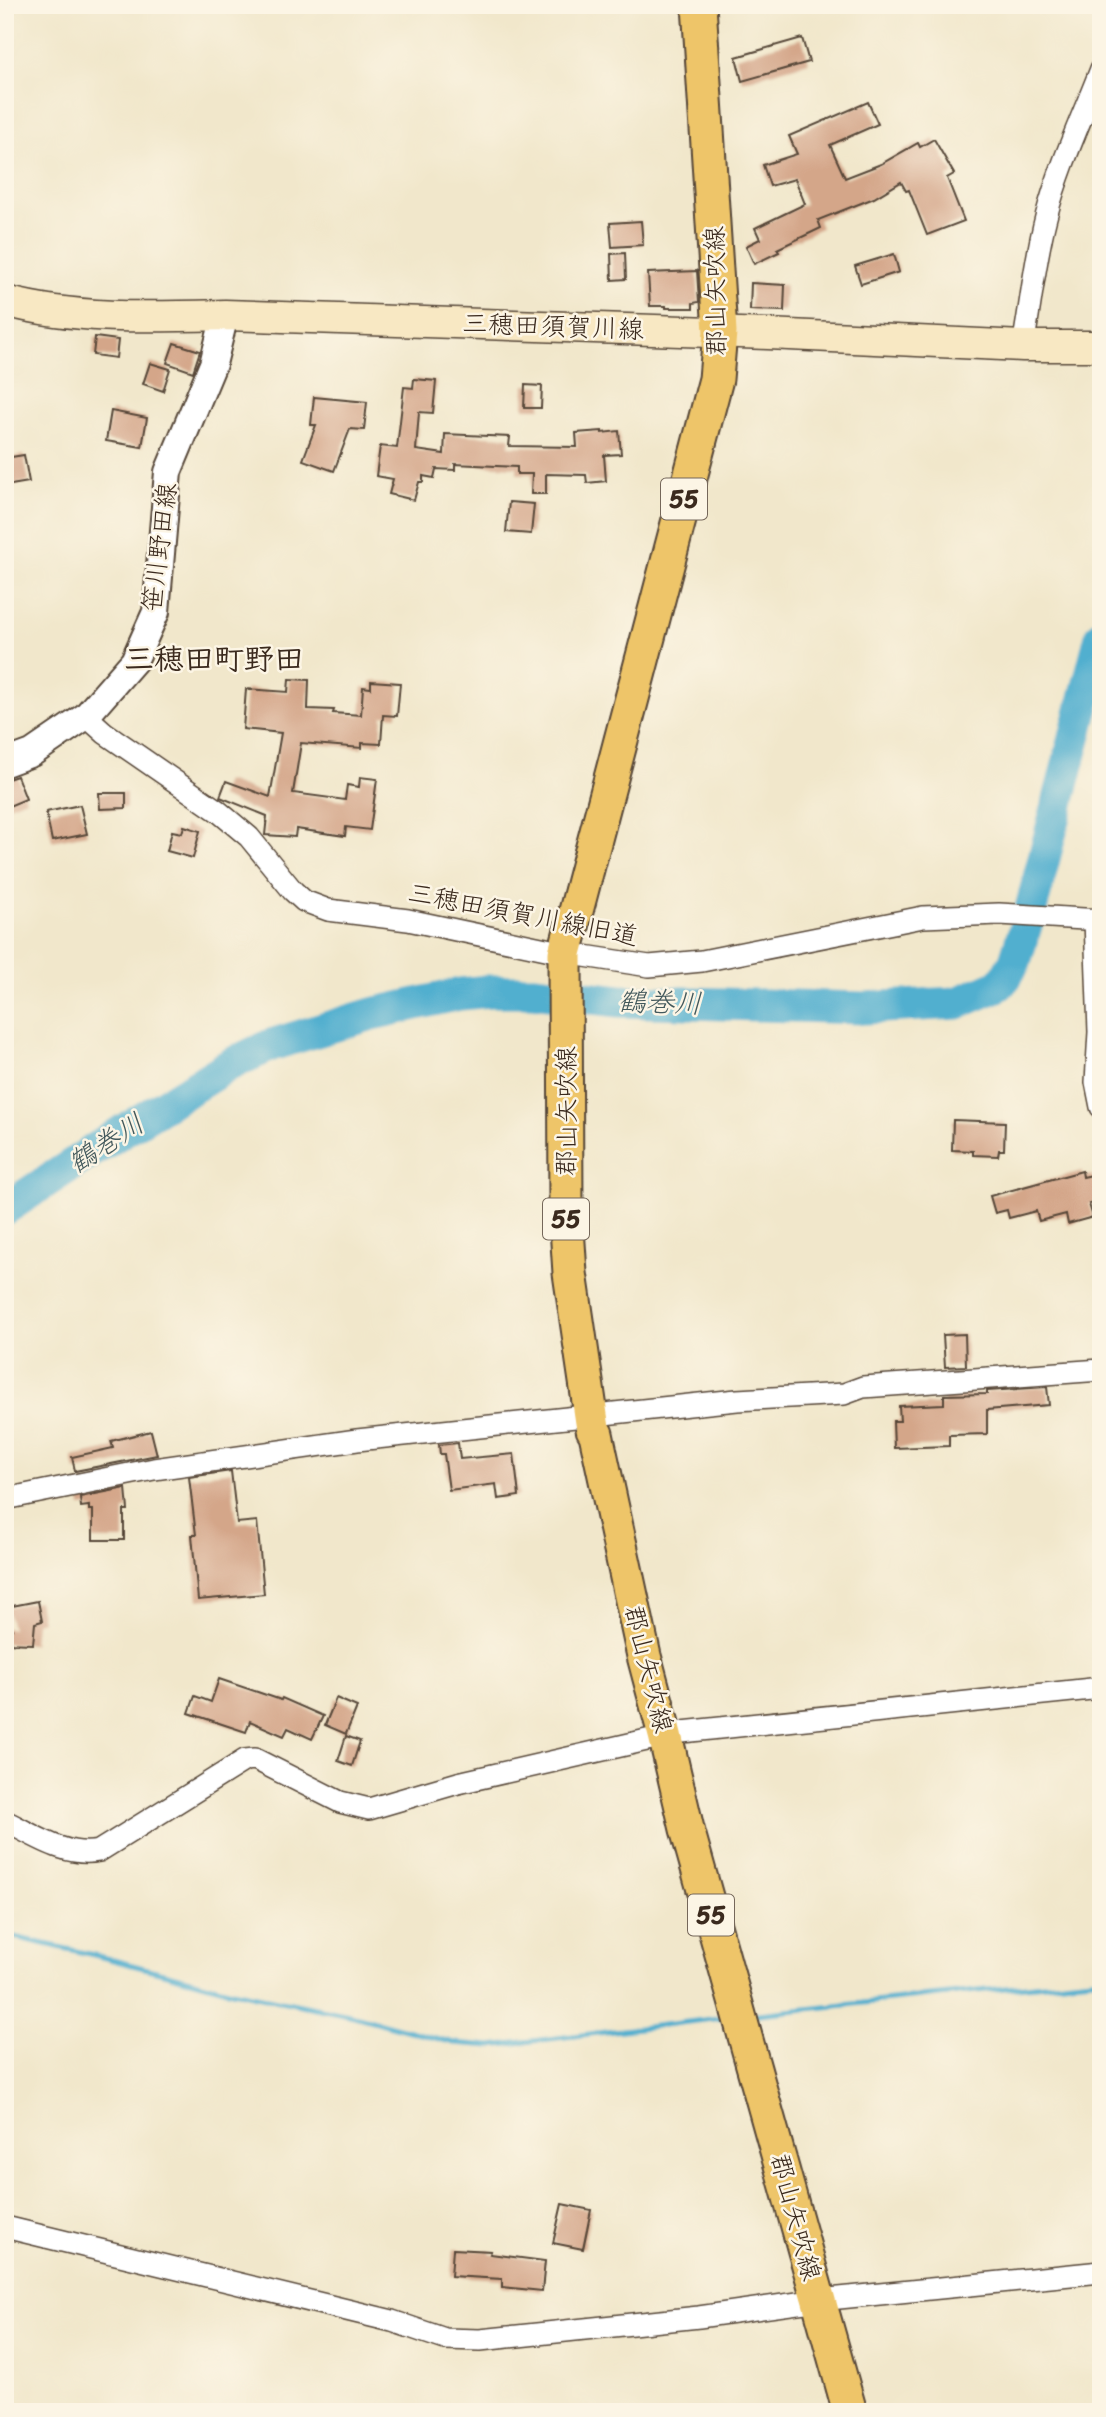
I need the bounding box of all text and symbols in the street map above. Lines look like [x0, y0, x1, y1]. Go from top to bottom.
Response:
street label: 郡山矢吹線 [691, 226, 739, 356]
street label: 三穂田須賀川線 [461, 300, 645, 352]
road number: 55 [661, 478, 707, 520]
street label: 笹川野田線 [128, 480, 190, 614]
district label: 三穂田町野田 [124, 632, 304, 686]
street label: 三穂田須賀川線旧道 [404, 869, 642, 959]
water label: 鶴巻川 [617, 976, 703, 1028]
street label: 郡山矢吹線 [543, 1046, 589, 1176]
water label: 鶴巻川 [57, 1100, 155, 1186]
road number: 55 [543, 1198, 589, 1240]
street label: 郡山矢吹線 [611, 1600, 687, 1738]
road number: 55 [688, 1894, 734, 1936]
street label: 郡山矢吹線 [757, 2148, 835, 2286]

